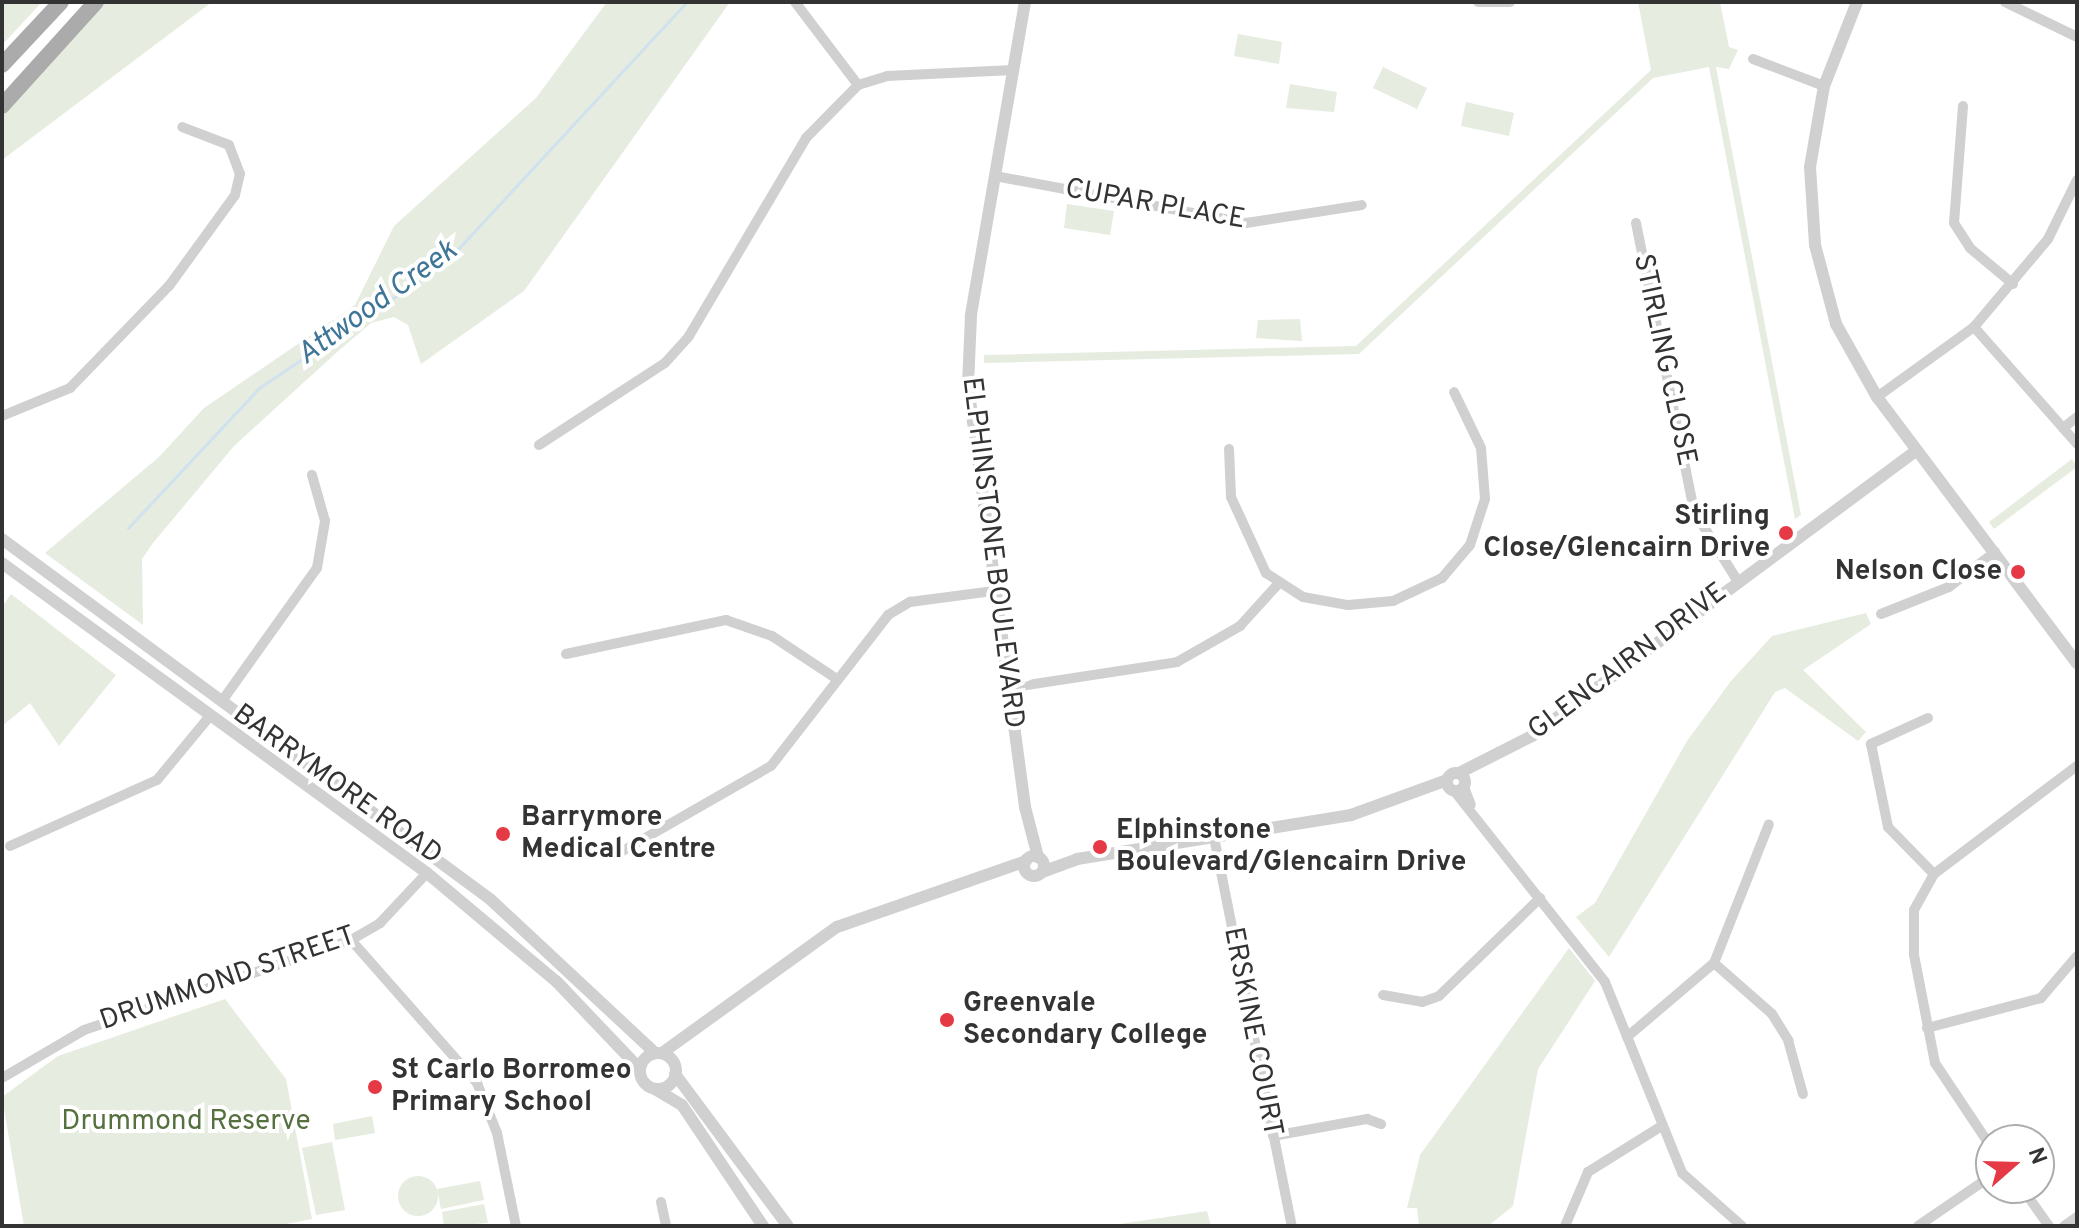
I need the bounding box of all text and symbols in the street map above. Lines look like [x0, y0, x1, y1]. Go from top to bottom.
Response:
street label: CUPAR PLACE [1062, 173, 1248, 237]
water label: Attwood Creek [291, 234, 465, 374]
street label: STIRLING CLOSE [1625, 251, 1703, 469]
street label: ELPHINSTONE BOULEVARD [954, 375, 1030, 731]
place label: Stirling Close/Glencairn Drive [1483, 500, 1770, 566]
marker: Stirling Close/Glencairn Drive [1777, 524, 1795, 542]
place label: Nelson Close [1835, 555, 2002, 589]
marker: Nelson Close [2009, 563, 2027, 581]
street label: GLENCAIRN DRIVE [1522, 576, 1734, 748]
street label: BARRYMORE ROAD [226, 698, 448, 872]
place label: Barrymore Medical Centre [521, 801, 716, 867]
place label: Elphinstone Boulevard/Glencairn Drive [1116, 814, 1466, 880]
marker: Barrymore Medical Centre [492, 823, 514, 845]
marker: Elphinstone Boulevard/Glencairn Drive [1091, 838, 1109, 856]
street label: DRUMMOND STREET [96, 920, 360, 1038]
street label: ERSKINE COURT [1215, 924, 1289, 1140]
place label: Greenvale Secondary College [963, 987, 1207, 1053]
marker: Greenvale Secondary College [938, 1011, 956, 1029]
place label: St Carlo Borromeo Primary School [391, 1054, 632, 1120]
marker: St Carlo Borromeo Primary School [366, 1078, 384, 1096]
park label: Drummond Reserve [61, 1105, 311, 1139]
north arrow [1975, 1124, 2055, 1204]
text: N [2021, 1144, 2052, 1168]

